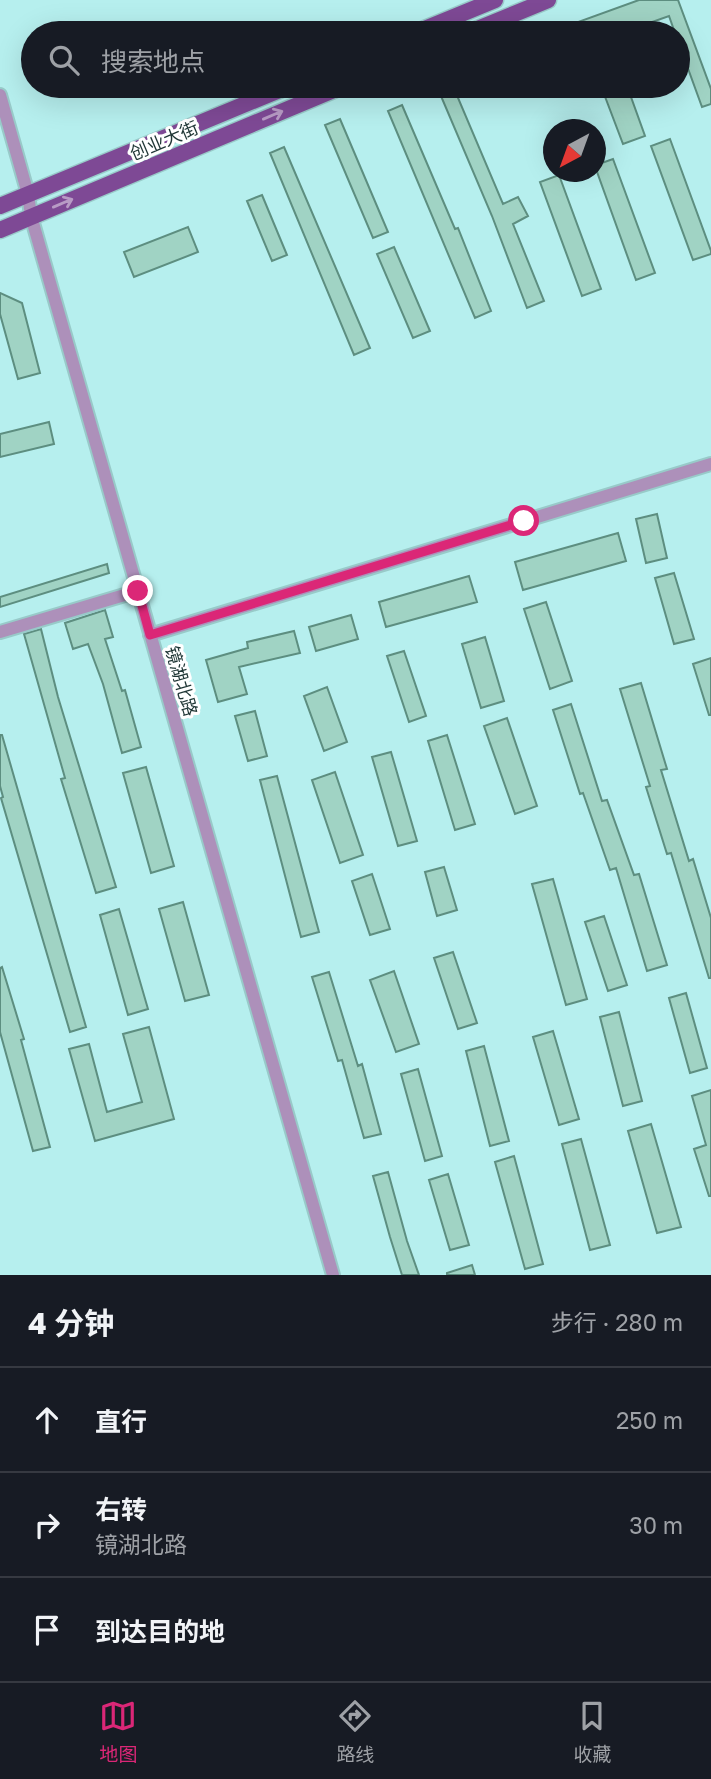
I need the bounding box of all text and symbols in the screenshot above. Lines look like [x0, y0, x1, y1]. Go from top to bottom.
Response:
search box [21, 21, 690, 98]
icon: search [45, 41, 83, 79]
text: 搜索地点 [101, 46, 205, 77]
one-way arrow [261, 108, 283, 121]
street label: 创业大街 [127, 116, 201, 164]
north arrow [543, 119, 606, 182]
one-way arrow [52, 196, 73, 209]
route start [508, 505, 539, 536]
route end [122, 575, 153, 606]
street label: 镜湖北路 [162, 643, 202, 719]
text: 4 分钟 [28, 1305, 114, 1341]
text: 步行 · 280 m [551, 1308, 683, 1336]
icon: ahead [28, 1401, 66, 1439]
text: 直行 [95, 1406, 147, 1437]
text: 250 m [616, 1406, 683, 1434]
text: 右转 [95, 1494, 147, 1525]
icon: right [28, 1506, 66, 1544]
text: 30 m [629, 1511, 683, 1539]
text: 镜湖北路 [95, 1530, 187, 1558]
icon: arrive [28, 1611, 66, 1649]
text: 到达目的地 [95, 1616, 225, 1647]
tab: 地图 [99, 1697, 138, 1766]
tab: 路线 [336, 1697, 375, 1766]
tab: 收藏 [573, 1697, 612, 1766]

